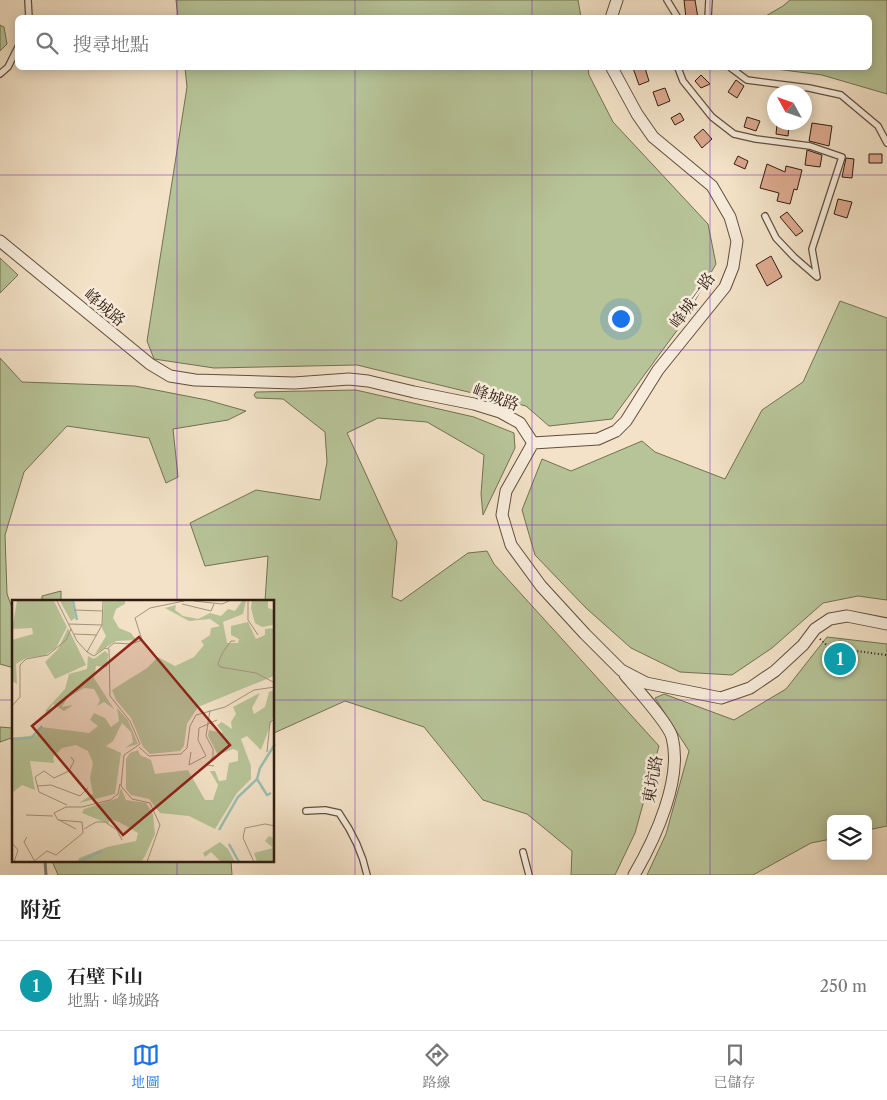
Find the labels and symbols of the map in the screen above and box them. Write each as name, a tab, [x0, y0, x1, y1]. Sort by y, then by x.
north arrow	[767, 85, 812, 130]
street label: 峰城一路	[665, 268, 719, 332]
street label: 峰城路	[80, 284, 130, 330]
your location	[608, 306, 634, 332]
street label: 峰城路	[470, 379, 522, 415]
inset map	[12, 600, 275, 862]
pin: 1	[824, 640, 856, 678]
street label: 東坑路	[638, 754, 666, 804]

